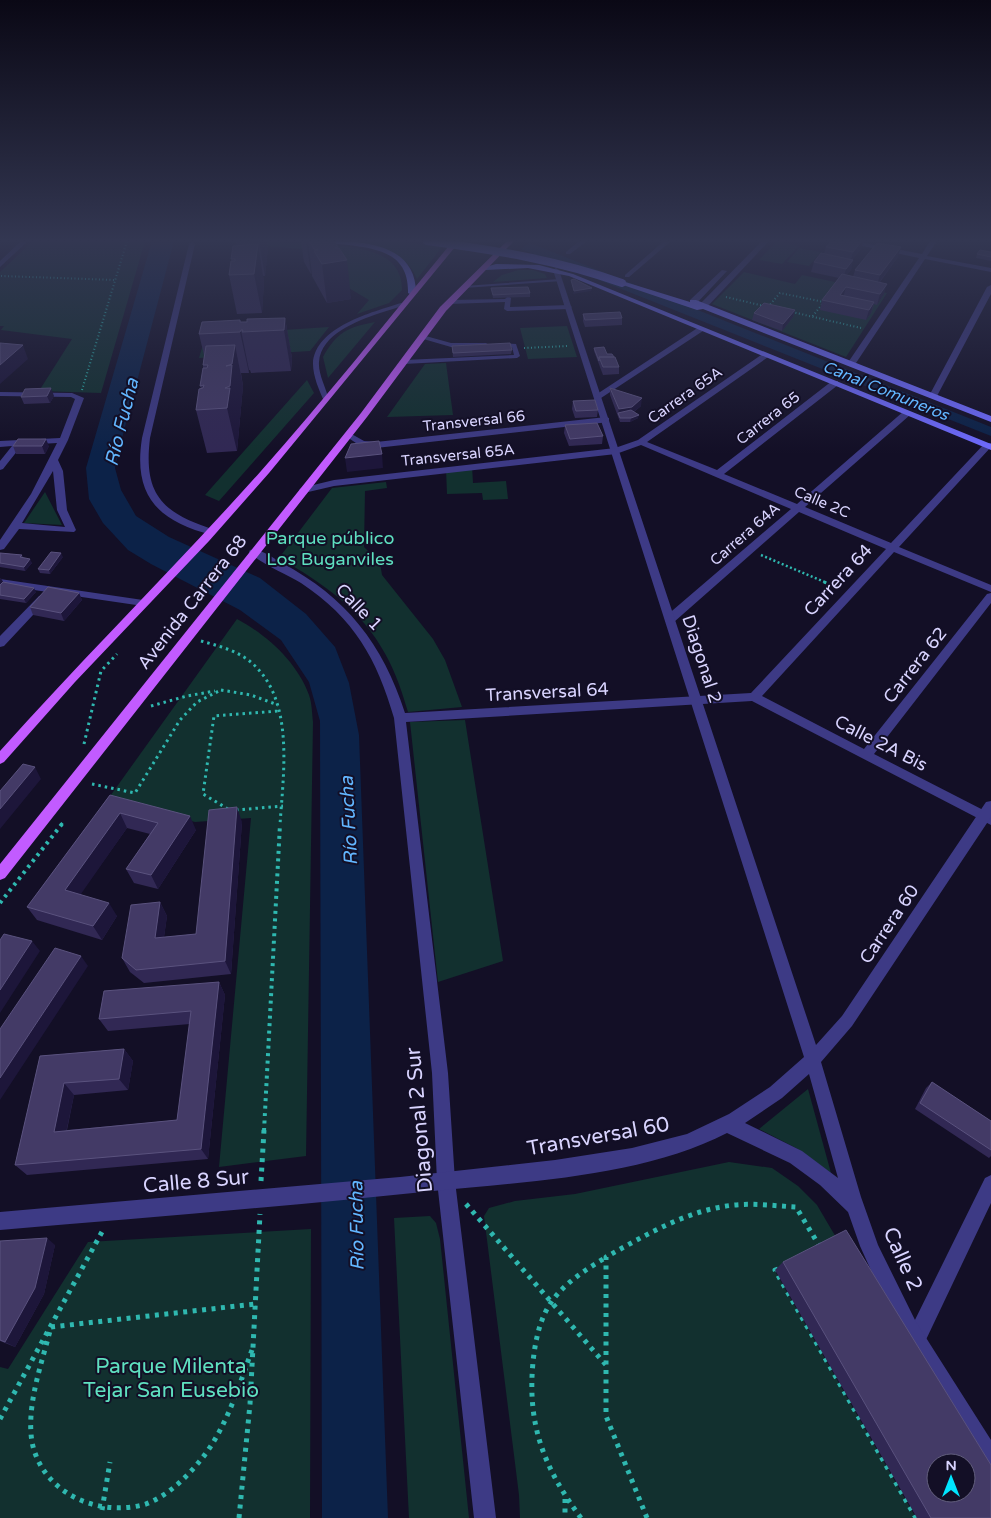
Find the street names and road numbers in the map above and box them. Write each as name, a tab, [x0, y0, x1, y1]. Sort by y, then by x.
street label: Carrera 65A	[644, 363, 726, 427]
street label: Carrera 65	[733, 388, 803, 448]
street label: Transversal 66	[422, 407, 526, 435]
street label: Transversal 65A	[400, 440, 516, 470]
street label: Calle 2C	[792, 482, 852, 522]
street label: Carrera 64A	[706, 499, 784, 569]
street label: Avenida Carrera 68	[133, 530, 251, 674]
street label: Carrera 64	[799, 539, 877, 621]
street label: Calle 1	[331, 579, 387, 635]
street label: Diagonal 2	[677, 612, 727, 706]
street label: Carrera 62	[878, 623, 952, 707]
street label: Transversal 64	[485, 678, 609, 706]
street label: Calle 2A Bis	[831, 710, 931, 776]
street label: Carrera 60	[855, 880, 923, 968]
street label: Diagonal 2 Sur	[401, 1046, 438, 1194]
street label: Transversal 60	[525, 1112, 671, 1161]
street label: Calle 8 Sur	[142, 1164, 250, 1199]
street label: Calle 2	[877, 1223, 928, 1295]

